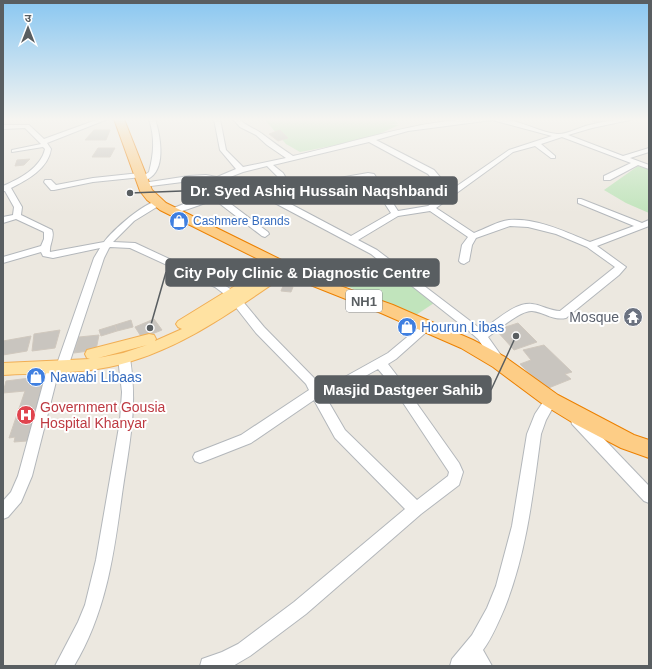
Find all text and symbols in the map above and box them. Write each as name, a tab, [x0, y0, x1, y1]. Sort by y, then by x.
north arrow	[8, 8, 48, 48]
text: उ	[25, 12, 32, 24]
callout: Dr. Syed Ashiq Hussain Naqshbandi	[182, 177, 457, 204]
text: Dr. Syed Ashiq Hussain Naqshbandi	[190, 182, 448, 199]
shop icon: Cashmere Brands	[168, 210, 190, 232]
place label: Cashmere Brands	[193, 214, 290, 228]
callout: City Poly Clinic & Diagnostic Centre	[166, 259, 439, 286]
text: City Poly Clinic & Diagnostic Centre	[174, 264, 430, 281]
road number: NH1	[346, 290, 382, 312]
temple icon: Mosque	[622, 306, 644, 328]
place label: Mosque	[569, 309, 619, 325]
shop icon: Hourun Libas	[396, 316, 418, 338]
place label: Hourun Libas	[421, 319, 504, 335]
shop icon: Nawabi Libaas	[25, 366, 47, 388]
place label: Nawabi Libaas	[50, 369, 142, 385]
callout: Masjid Dastgeer Sahib	[315, 376, 491, 403]
text: Masjid Dastgeer Sahib	[323, 381, 483, 398]
place label: Government Gousia Hospital Khanyar	[40, 399, 165, 431]
hospital icon: Government Gousia Hospital Khanyar	[15, 404, 37, 426]

